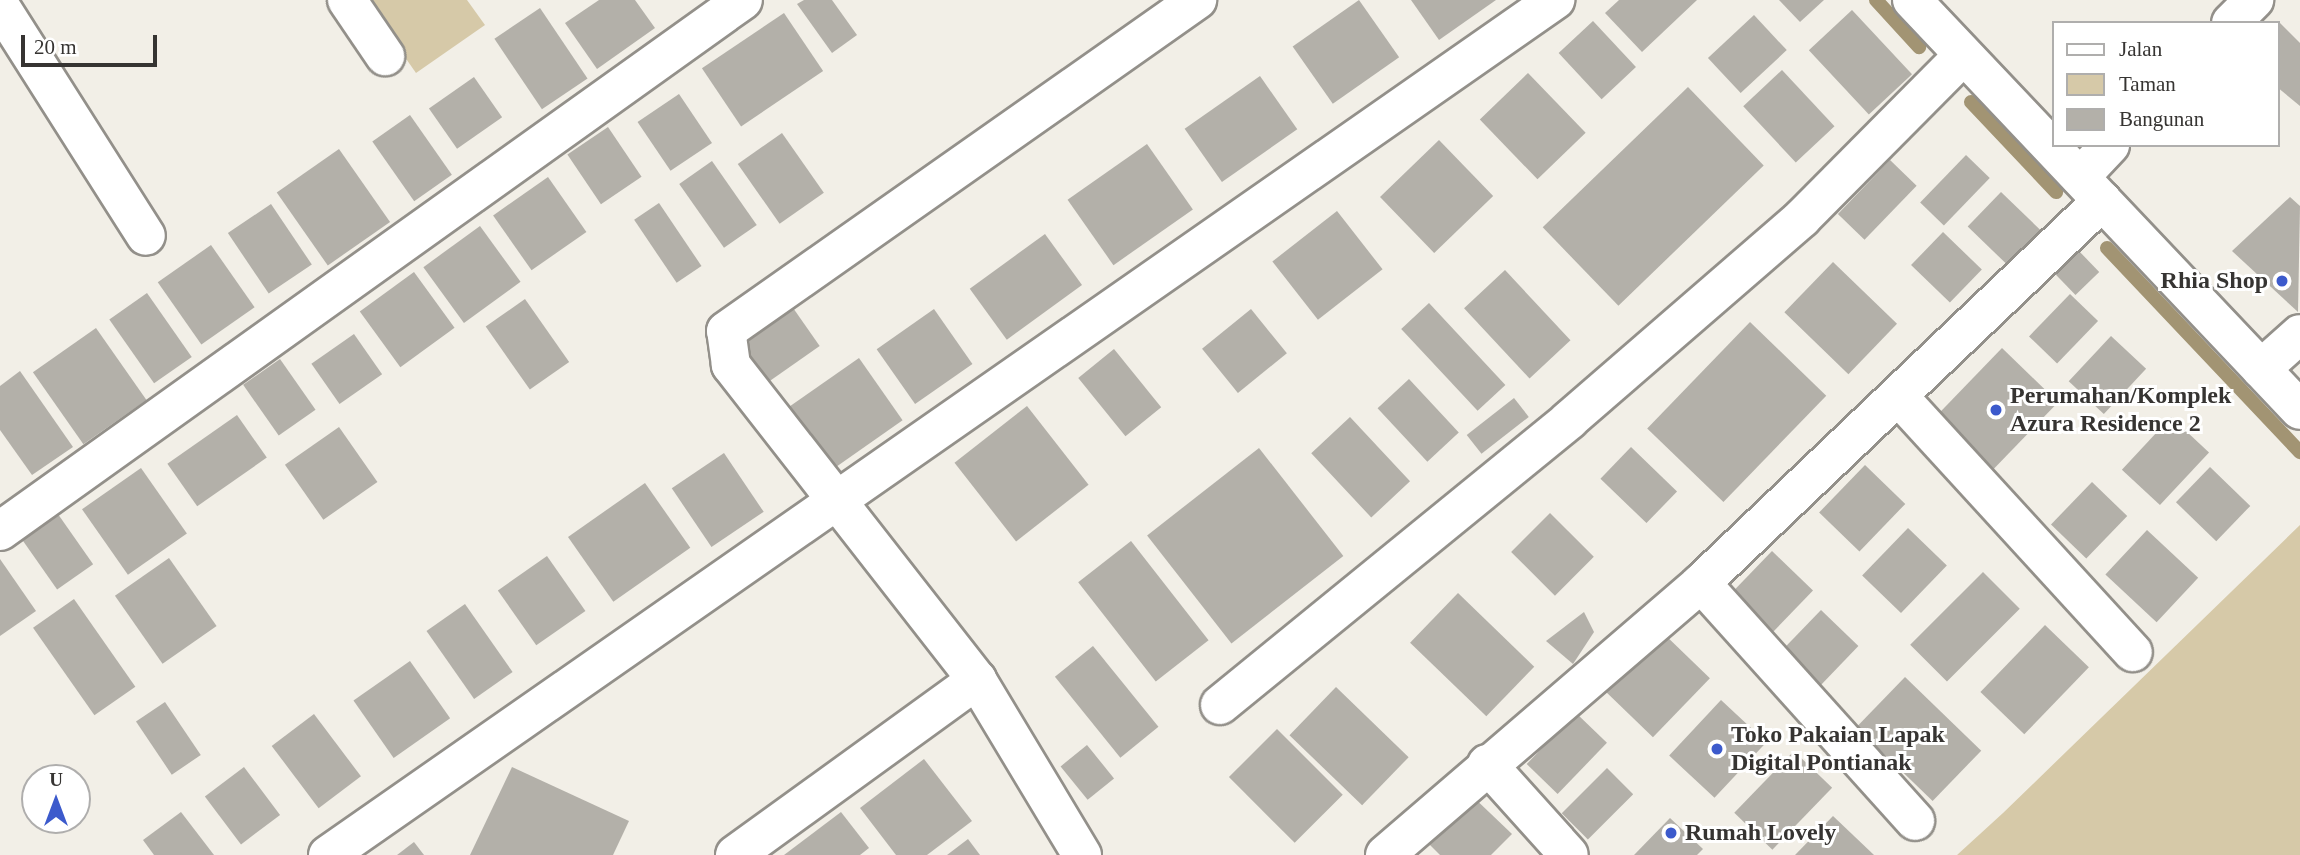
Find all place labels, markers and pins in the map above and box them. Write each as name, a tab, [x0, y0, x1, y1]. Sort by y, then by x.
place label: Rhia Shop	[2161, 267, 2268, 295]
marker: Rhia Shop	[2274, 273, 2290, 289]
place label: Perumahan/Komplek Azura Residence 2	[2010, 382, 2231, 438]
marker: Perumahan/Komplek Azura Residence 2	[1988, 402, 2004, 418]
place label: Toko Pakaian Lapak Digital Pontianak	[1731, 721, 1945, 777]
marker: Toko Pakaian Lapak Digital Pontianak	[1709, 741, 1725, 757]
place label: Rumah Lovely	[1685, 819, 1836, 847]
marker: Rumah Lovely	[1663, 825, 1679, 841]

